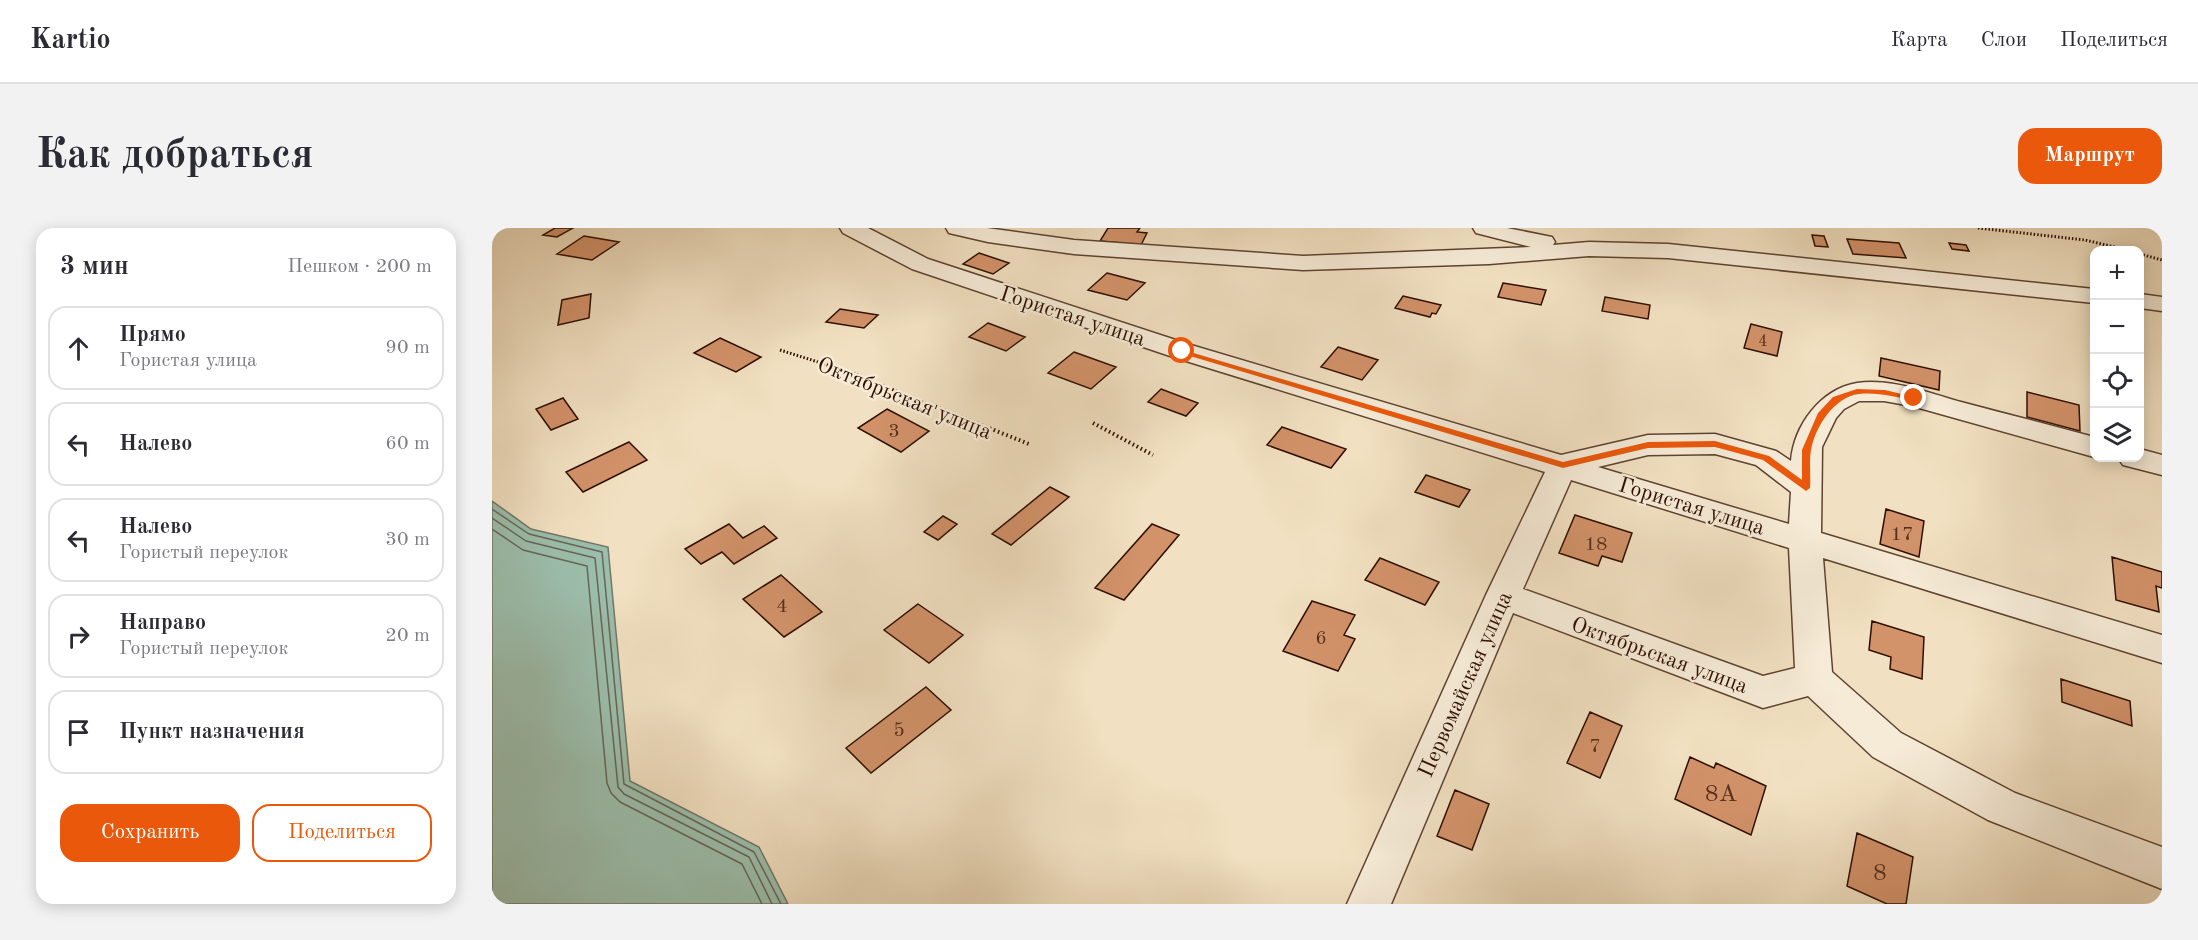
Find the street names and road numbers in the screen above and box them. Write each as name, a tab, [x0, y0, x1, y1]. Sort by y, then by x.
street label: Гористая улица	[997, 283, 1148, 351]
street label: Октябрьская улица	[814, 354, 995, 444]
street label: Гористая улица	[1616, 474, 1767, 540]
street label: Первомайская улица	[1415, 588, 1517, 781]
street label: Октябрьская улица	[1568, 614, 1751, 698]

